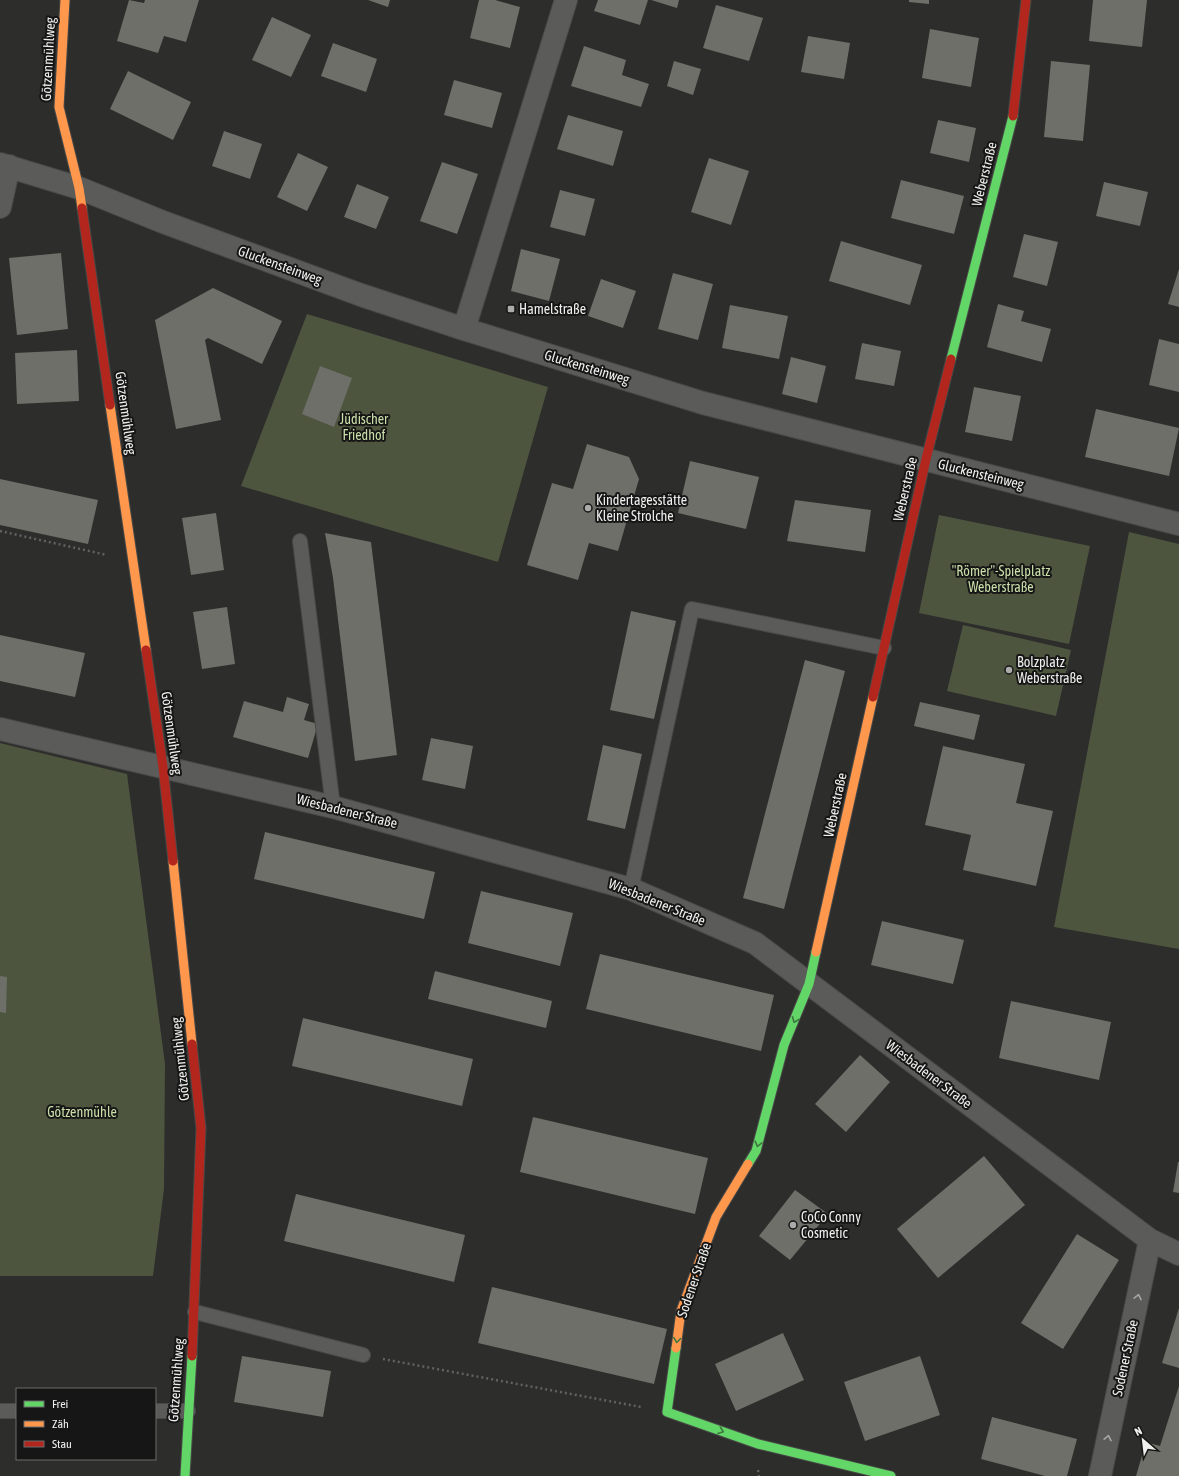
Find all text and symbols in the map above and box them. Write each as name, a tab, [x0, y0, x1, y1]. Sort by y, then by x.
street label: Götzenmühlweg	[38, 17, 58, 101]
street label: Weberstraße	[968, 140, 1000, 208]
street label: Gluckensteinweg	[236, 242, 324, 288]
place label: Hamelstraße	[519, 301, 586, 317]
marker: Hamelstraße	[506, 304, 516, 314]
street label: Gluckensteinweg	[543, 346, 631, 388]
street label: Götzenmühlweg	[112, 370, 140, 456]
park label: Jüdischer Friedhof	[340, 411, 389, 443]
street label: Weberstraße	[890, 455, 920, 523]
street label: Gluckensteinweg	[936, 456, 1026, 492]
place label: Kindertagesstätte Kleine Strolche	[596, 492, 687, 524]
marker: Kindertagesstätte Kleine Strolche	[583, 503, 593, 513]
park label: "Römer"-Spielplatz Weberstraße	[952, 563, 1050, 595]
place label: Bolzplatz Weberstraße	[1017, 654, 1082, 686]
marker: Bolzplatz Weberstraße	[1004, 665, 1014, 675]
street label: Götzenmühlweg	[158, 690, 186, 776]
street label: Weberstraße	[820, 771, 850, 839]
street label: Wiesbadener Straße	[295, 791, 399, 831]
street label: Wiesbadener Straße	[606, 875, 708, 929]
street label: Götzenmühlweg	[168, 1016, 192, 1102]
one-way arrow	[791, 1016, 799, 1023]
street label: Wiesbadener Straße	[883, 1037, 975, 1111]
park label: Götzenmühle	[47, 1104, 117, 1120]
one-way arrow	[754, 1140, 763, 1147]
place label: CoCo Conny Cosmetic	[801, 1209, 861, 1241]
marker: CoCo Conny Cosmetic	[788, 1220, 798, 1230]
street label: Sodener Straße	[674, 1241, 714, 1319]
one-way arrow	[1134, 1294, 1142, 1300]
street label: Sodener Straße	[1109, 1318, 1141, 1398]
one-way arrow	[673, 1337, 682, 1343]
street label: Götzenmühlweg	[165, 1338, 187, 1422]
legend	[16, 1388, 156, 1460]
text: Frei	[52, 1397, 68, 1411]
text: Zäh	[52, 1417, 69, 1431]
north arrow	[1123, 1420, 1163, 1460]
text: N	[1133, 1424, 1144, 1438]
one-way arrow	[718, 1426, 725, 1435]
one-way arrow	[1104, 1435, 1112, 1441]
text: Stau	[52, 1437, 72, 1451]

